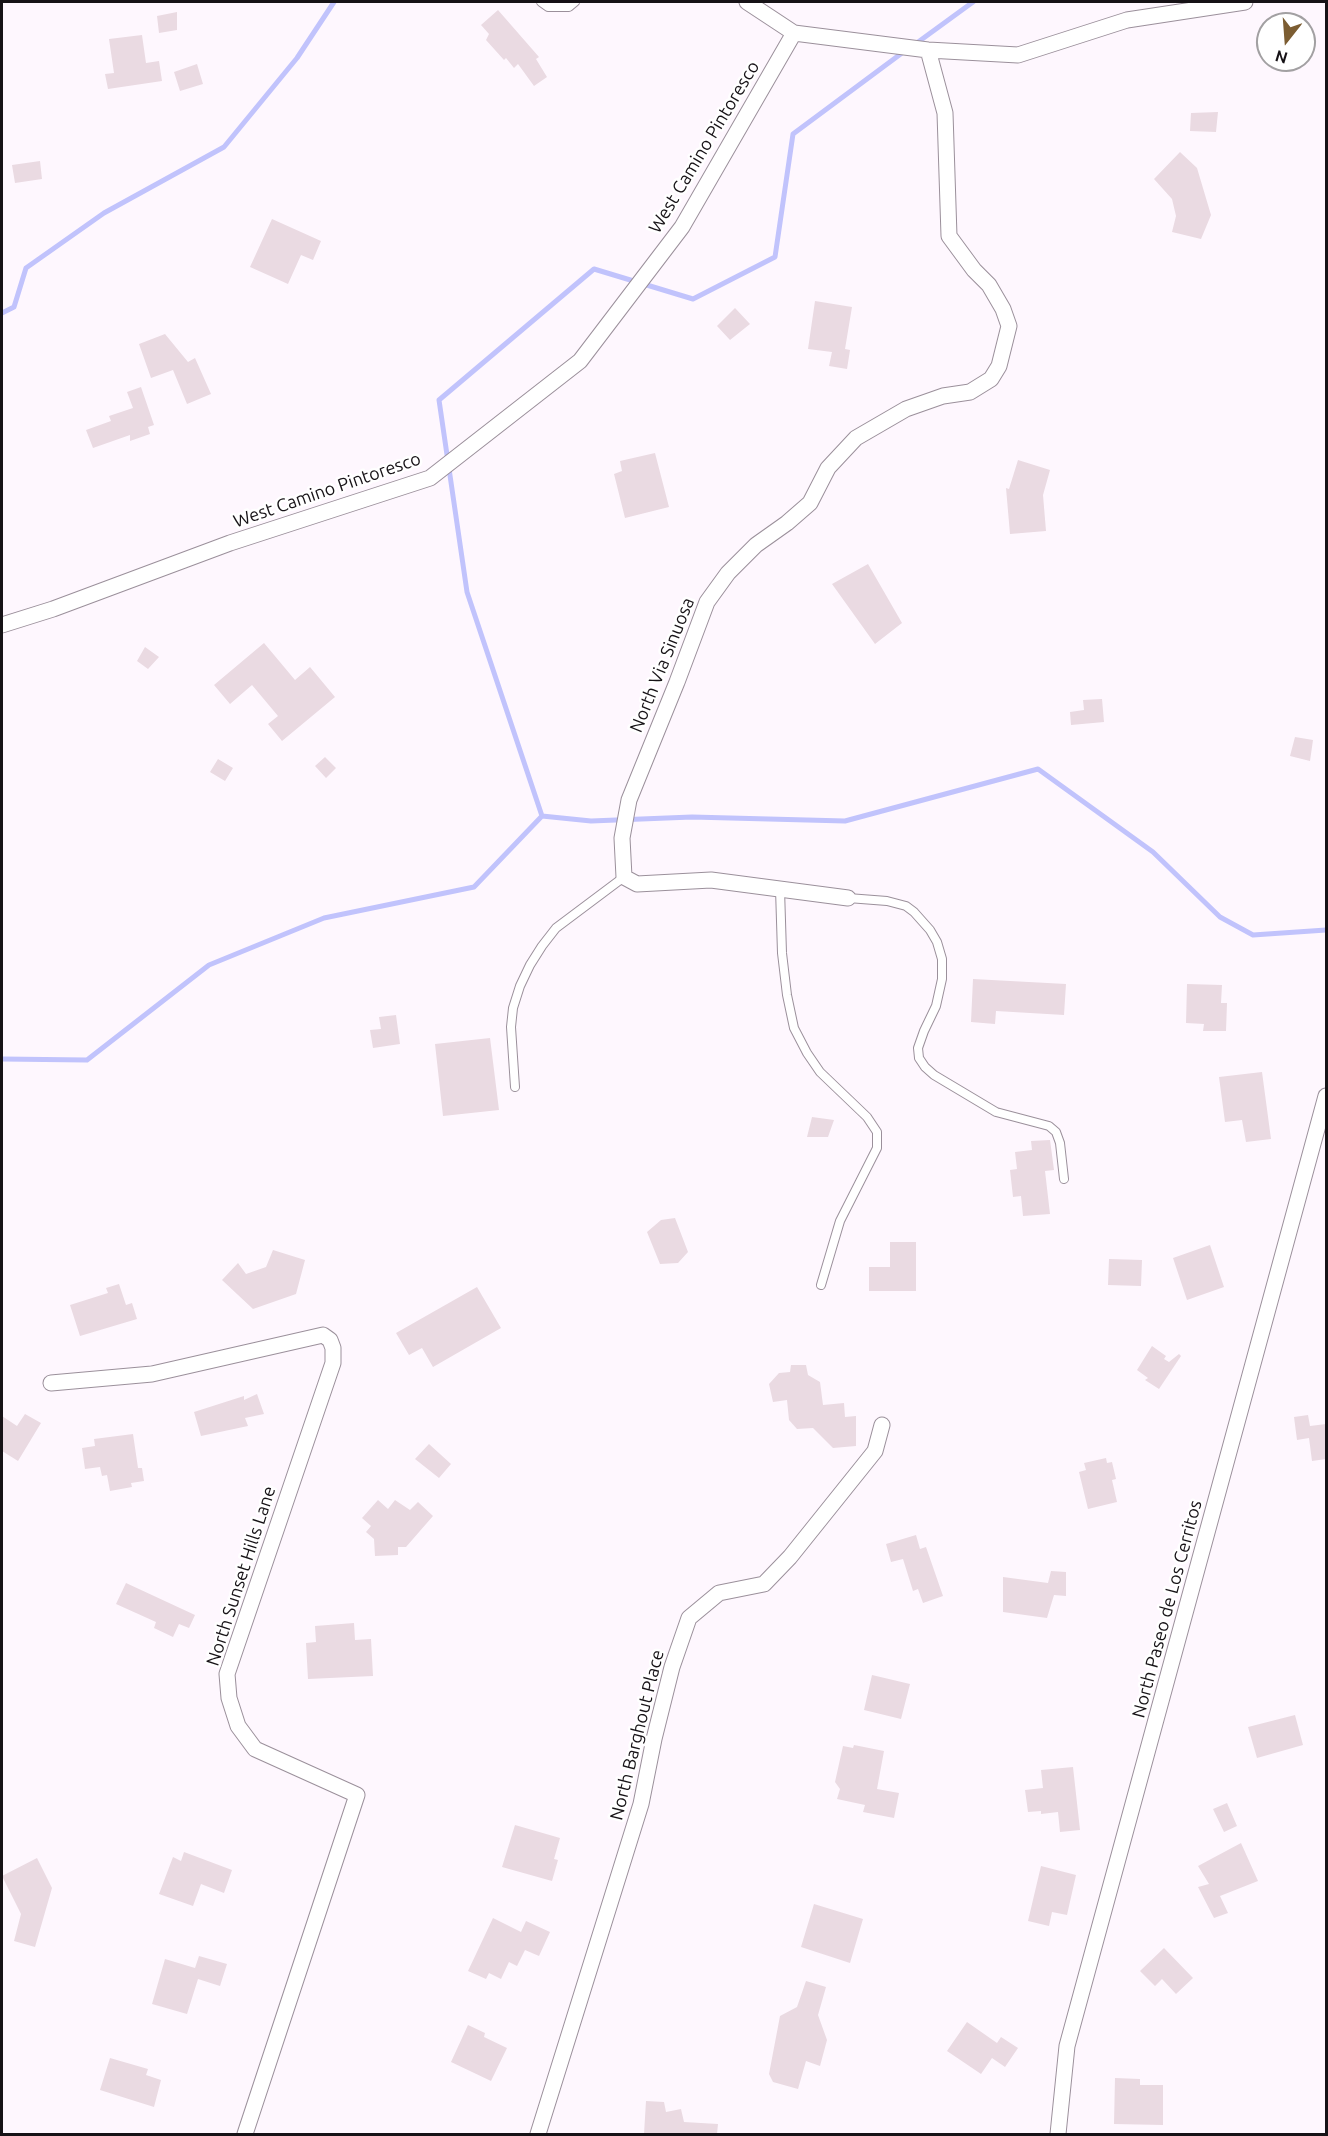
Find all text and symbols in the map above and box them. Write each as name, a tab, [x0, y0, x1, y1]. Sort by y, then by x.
north arrow	[1256, 12, 1316, 72]
text: N	[1273, 47, 1290, 68]
street label: West Camino Pintoresco	[644, 57, 764, 237]
street label: West Camino Pintoresco	[230, 448, 424, 532]
street label: North Via Sinuosa	[625, 594, 699, 736]
street label: North Sunset Hills Lane	[202, 1483, 280, 1669]
street label: North Paseo de Los Cerritos	[1128, 1498, 1206, 1720]
street label: North Barghout Place	[605, 1648, 669, 1822]

